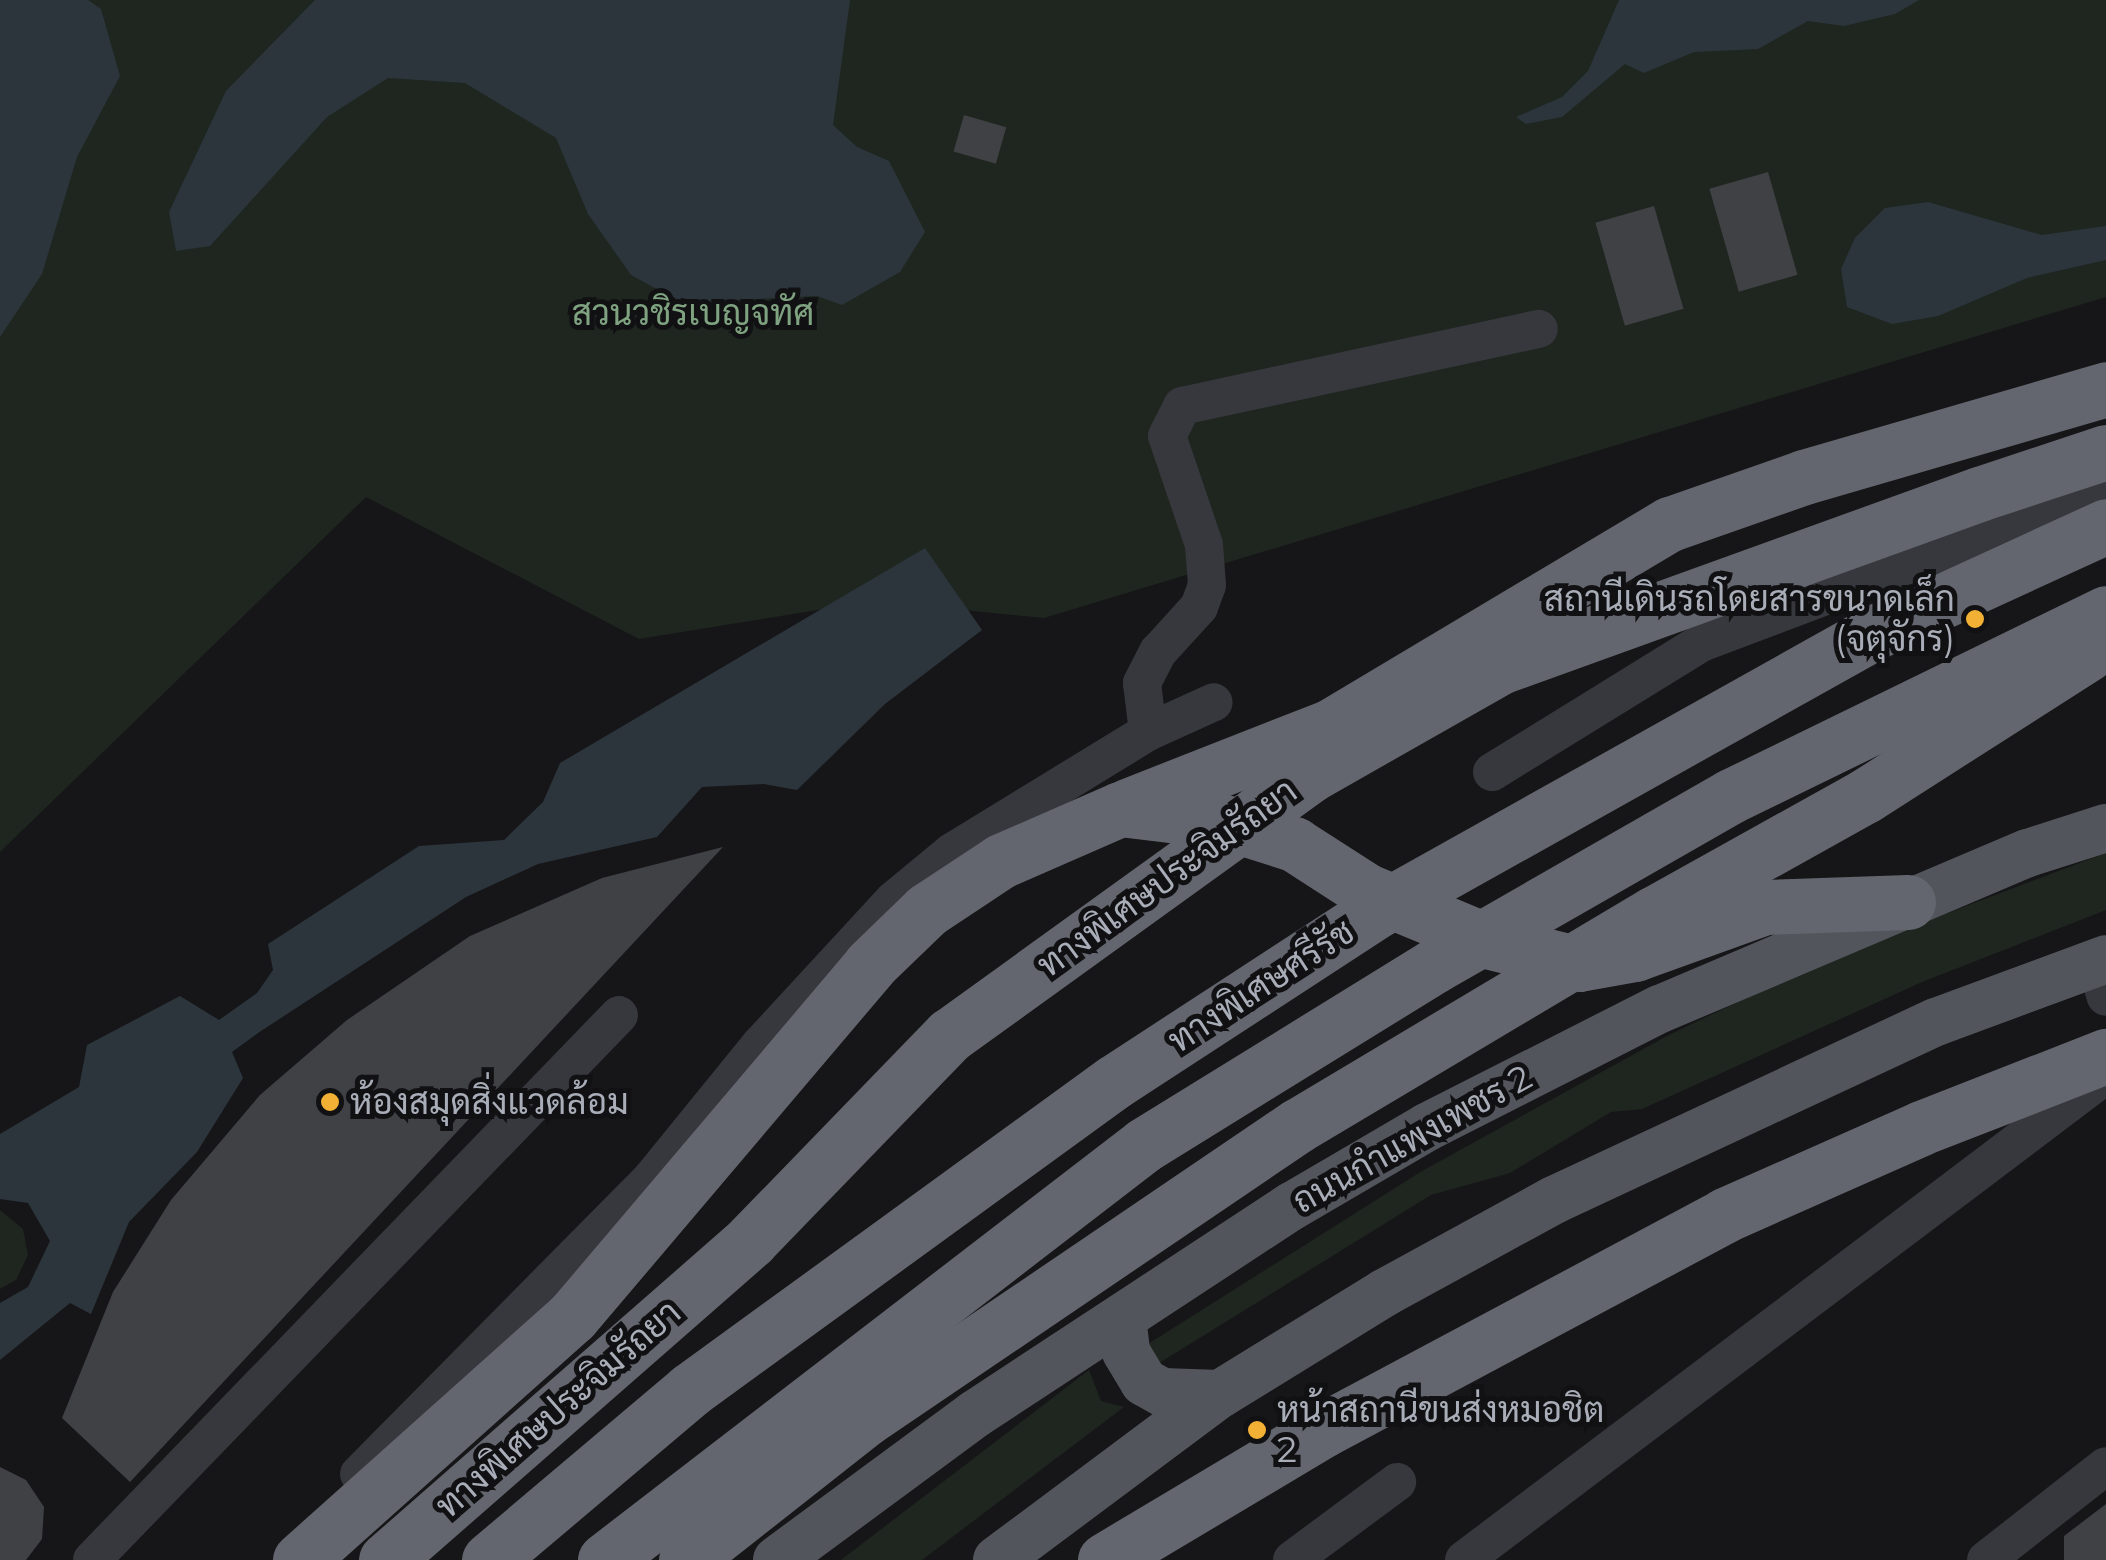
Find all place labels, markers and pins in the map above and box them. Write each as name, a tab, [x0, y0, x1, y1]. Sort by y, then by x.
place label: สถานีเดินรถโดยสารขนาดเล็ก (จตุจักร)	[1544, 578, 1955, 660]
marker: สถานีเดินรถโดยสารขนาดเล็ก (จตุจักร)	[1964, 608, 1986, 630]
place label: ห้องสมุดสิ่งแวดล้อม	[350, 1081, 629, 1123]
marker: ห้องสมุดสิ่งแวดล้อม	[319, 1091, 341, 1113]
place label: หน้าสถานีขนส่งหมอชิต 2	[1277, 1389, 1604, 1471]
marker: หน้าสถานีขนส่งหมอชิต 2	[1246, 1419, 1268, 1441]

